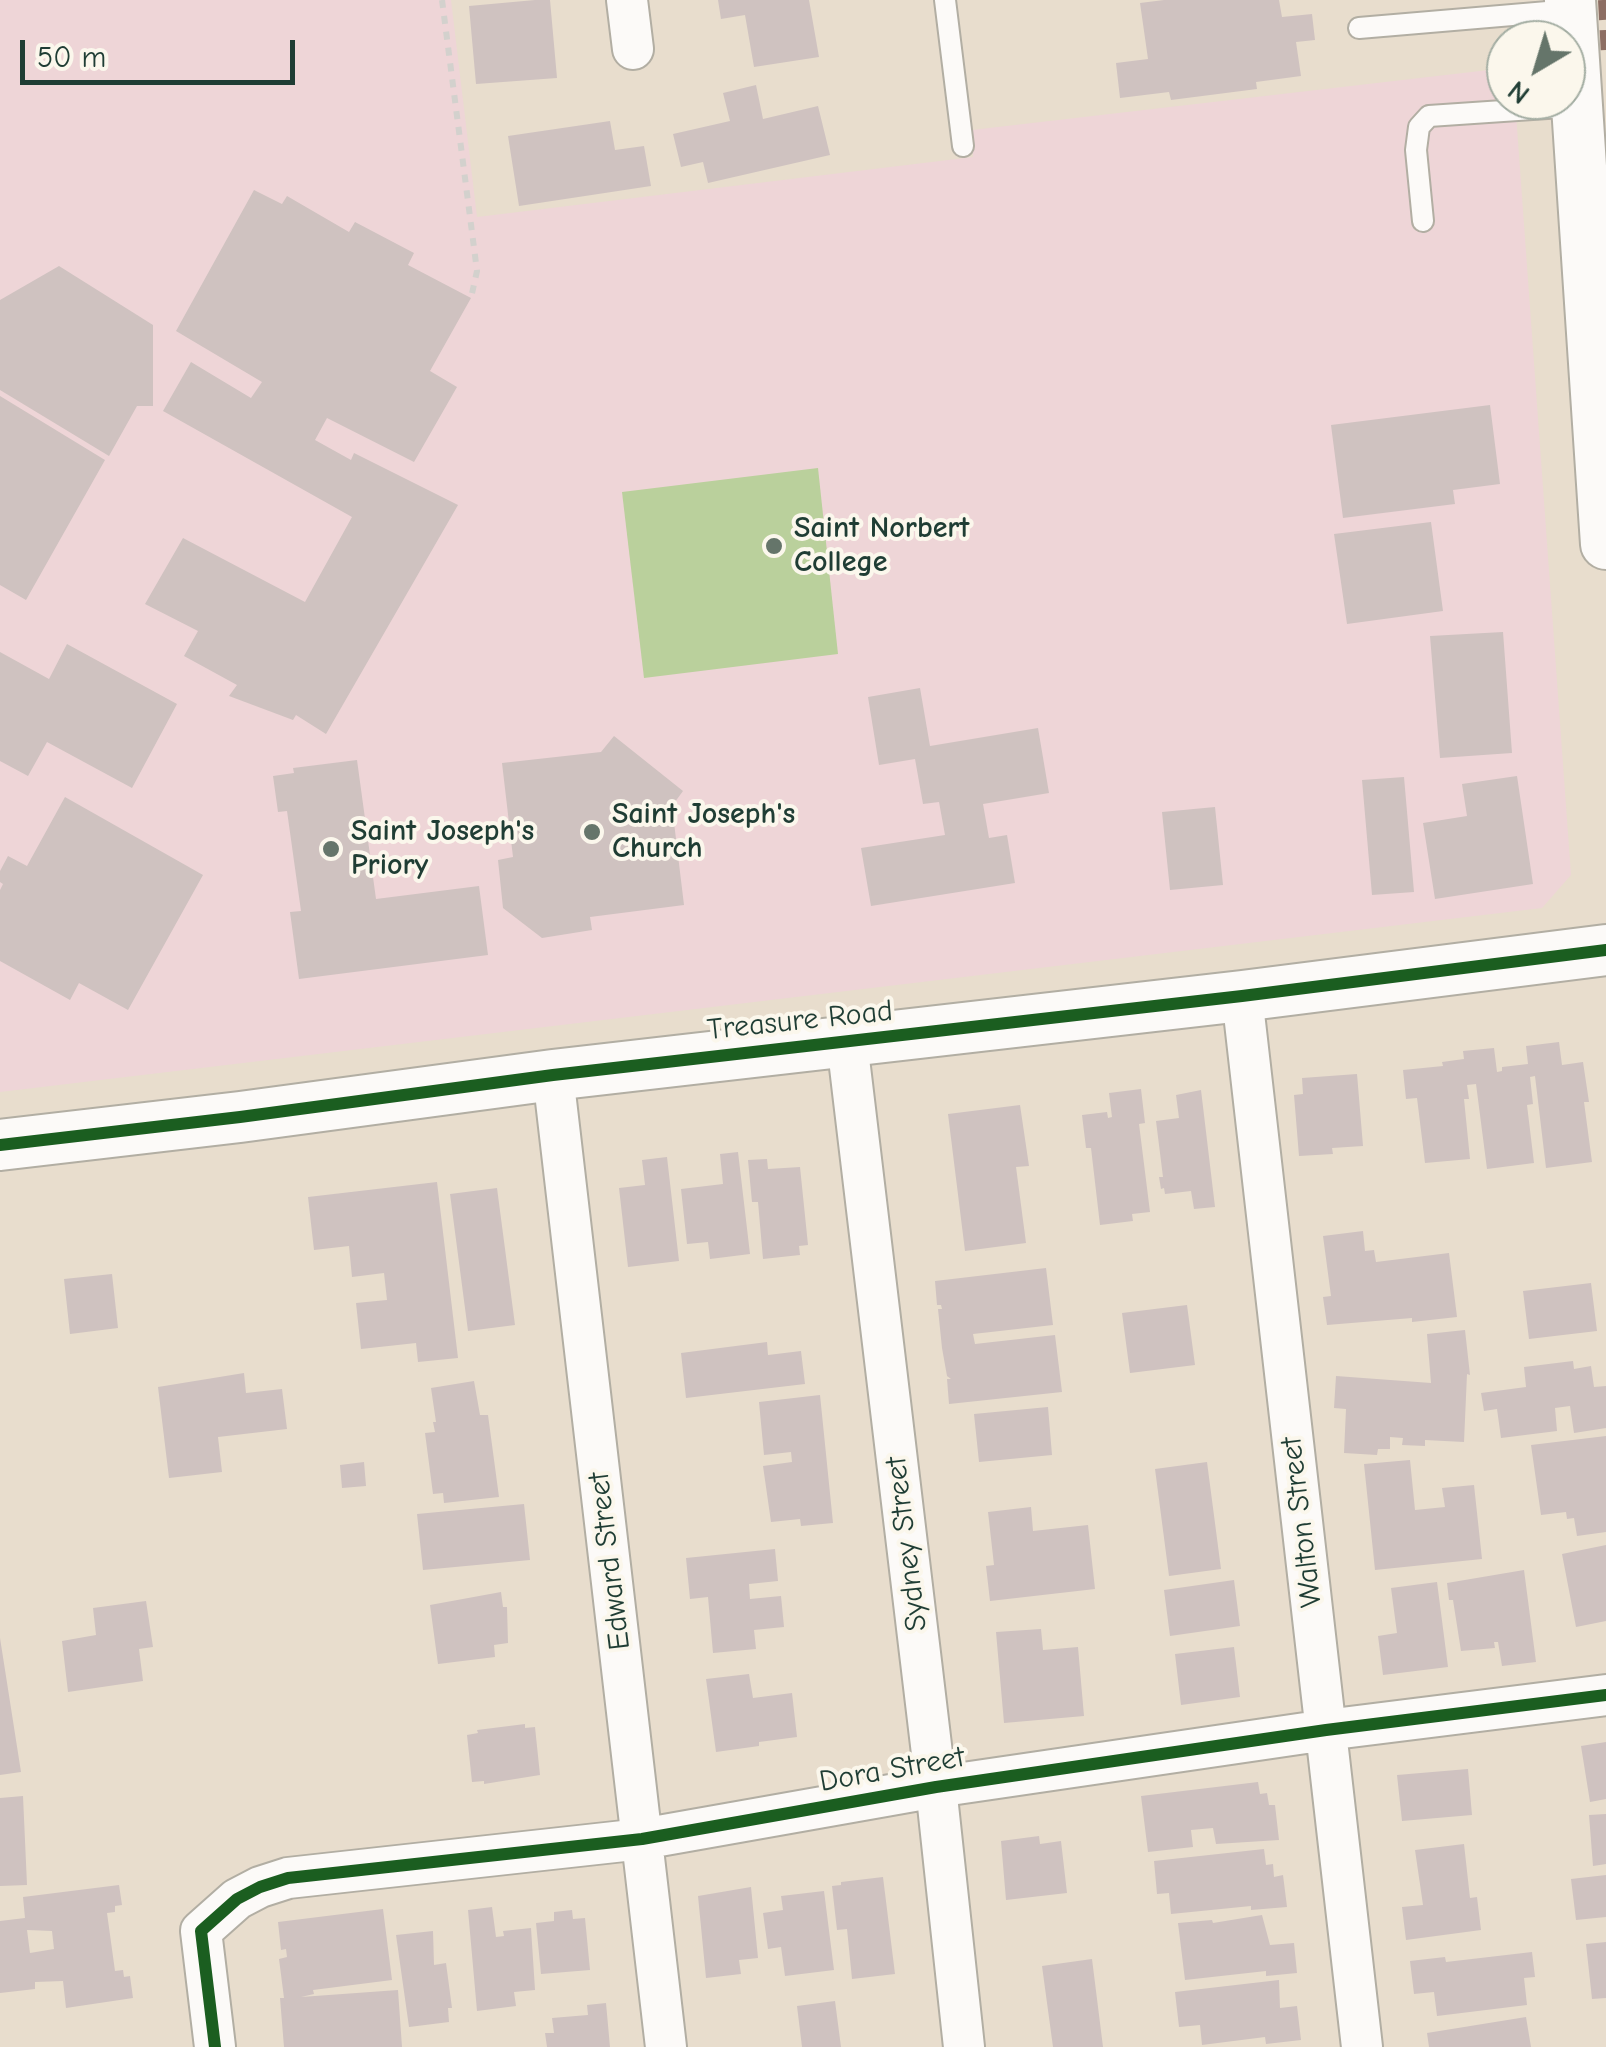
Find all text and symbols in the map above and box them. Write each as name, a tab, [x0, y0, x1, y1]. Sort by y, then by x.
scale bar	[25, 20, 300, 82]
north arrow	[1486, 20, 1586, 120]
text: 50 m	[37, 40, 106, 75]
text: N	[1502, 74, 1536, 110]
place label: Saint Norbert College	[794, 511, 969, 582]
marker: Saint Norbert College	[763, 535, 785, 557]
place label: Saint Joseph's Church	[612, 797, 795, 868]
place label: Saint Joseph's Priory	[351, 814, 534, 884]
marker: Saint Joseph's Church	[581, 821, 603, 843]
marker: Saint Joseph's Priory	[320, 838, 342, 860]
street label: Treasure Road	[705, 993, 895, 1049]
street label: Walton Street	[1274, 1435, 1330, 1609]
street label: Sydney Street	[878, 1455, 936, 1633]
street label: Edward Street	[581, 1470, 639, 1652]
street label: Dora Street	[817, 1740, 967, 1800]

